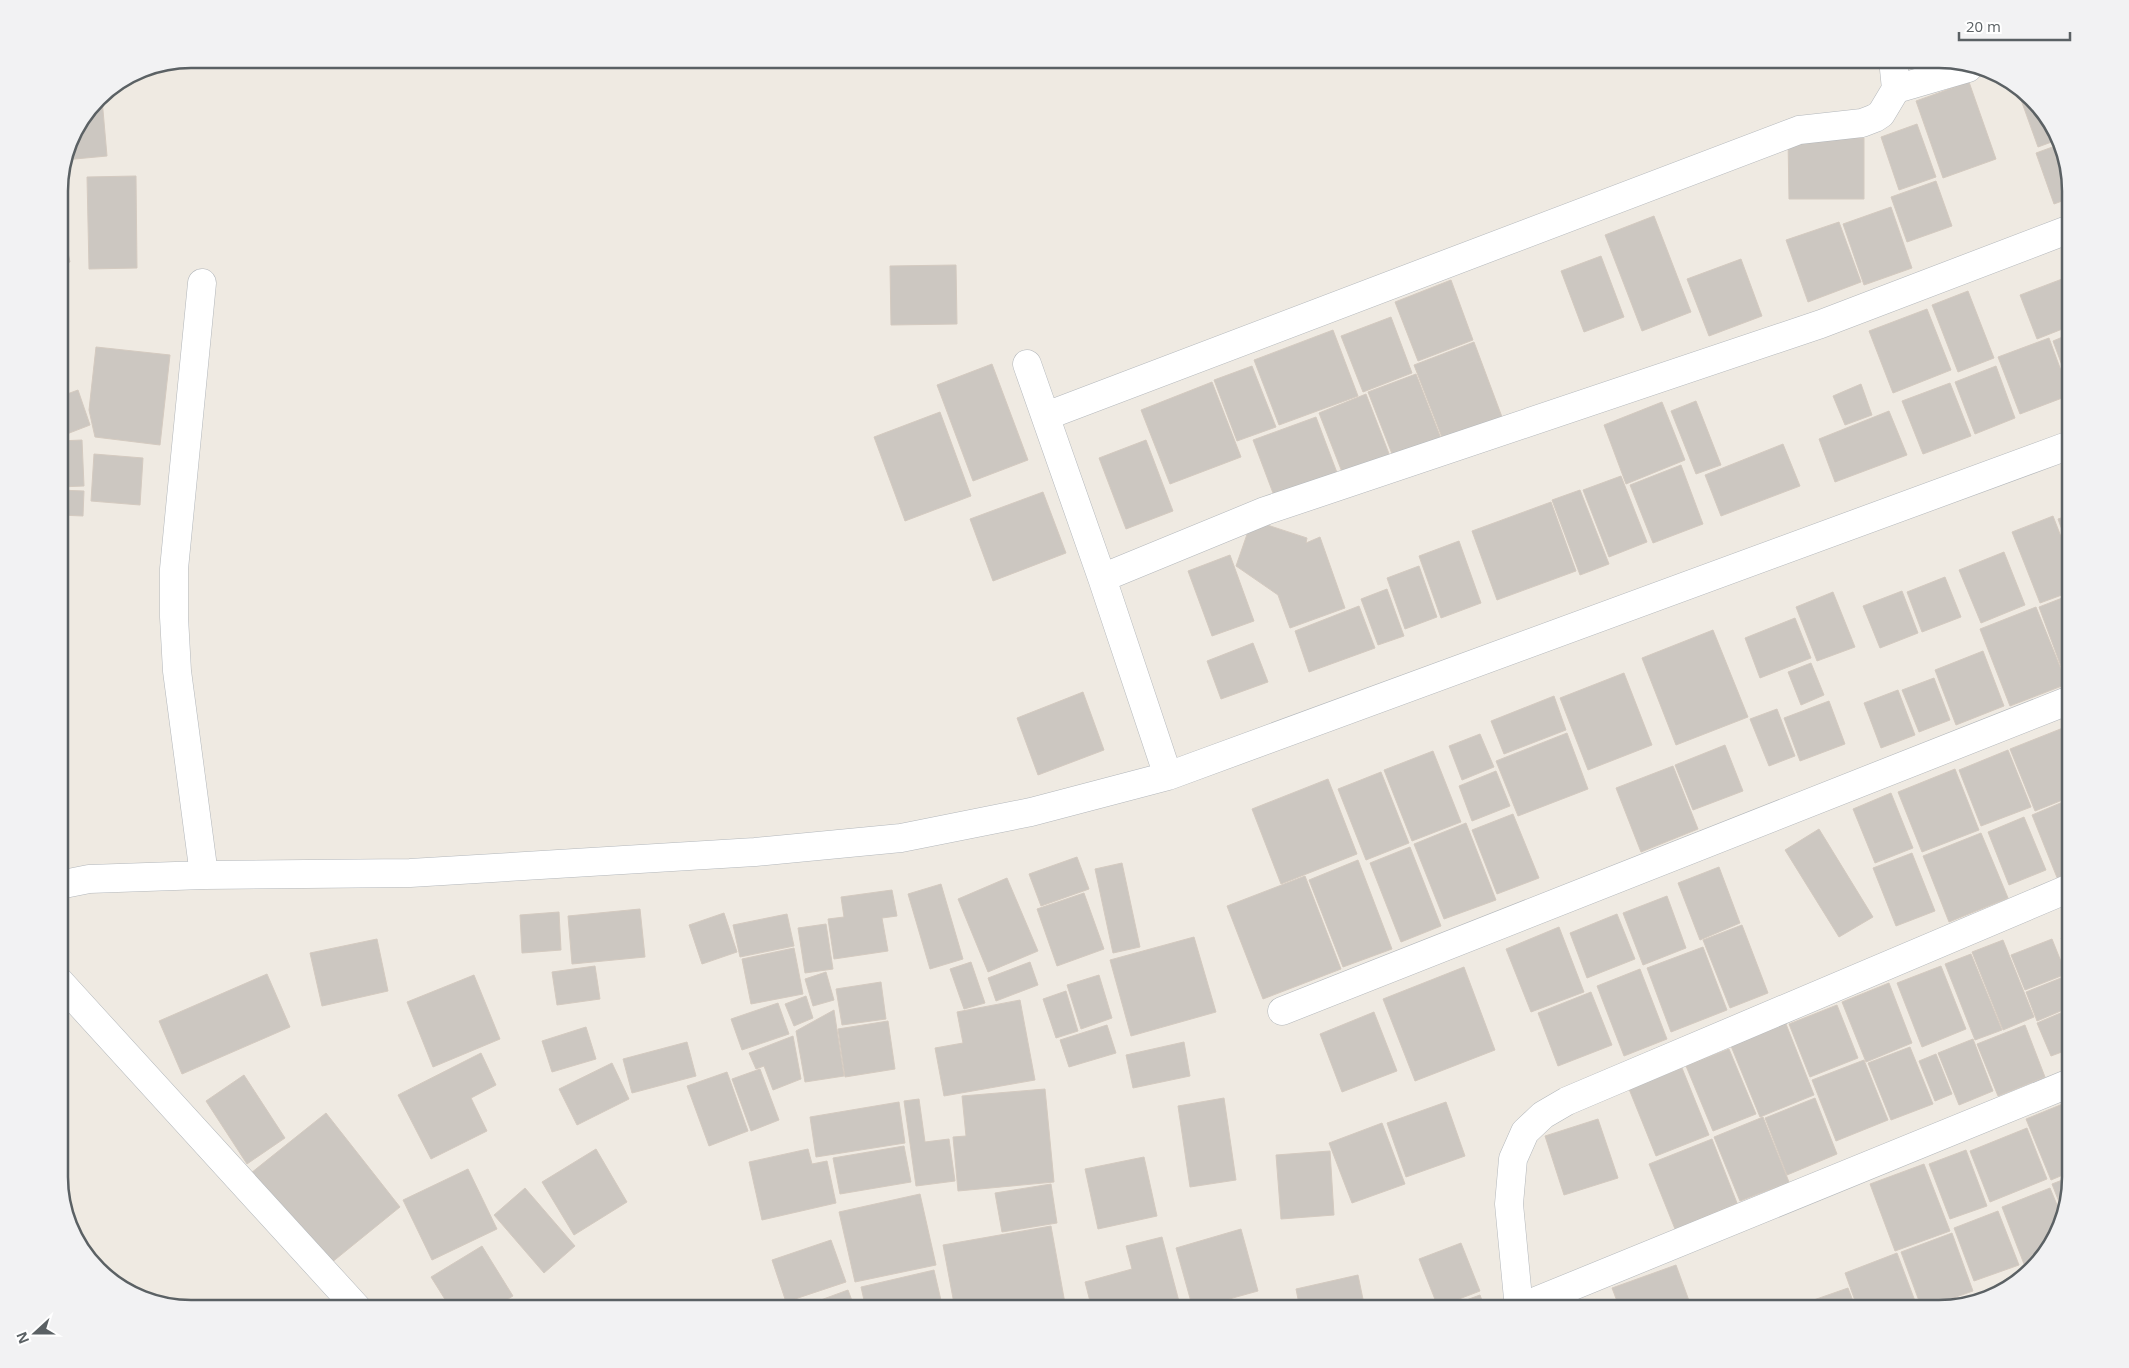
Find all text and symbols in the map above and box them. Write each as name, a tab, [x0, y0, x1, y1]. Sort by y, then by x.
scale bar	[1959, 10, 2070, 42]
text: 20 m	[1966, 16, 2001, 36]
north arrow	[10, 1308, 60, 1358]
text: N	[11, 1329, 33, 1347]

